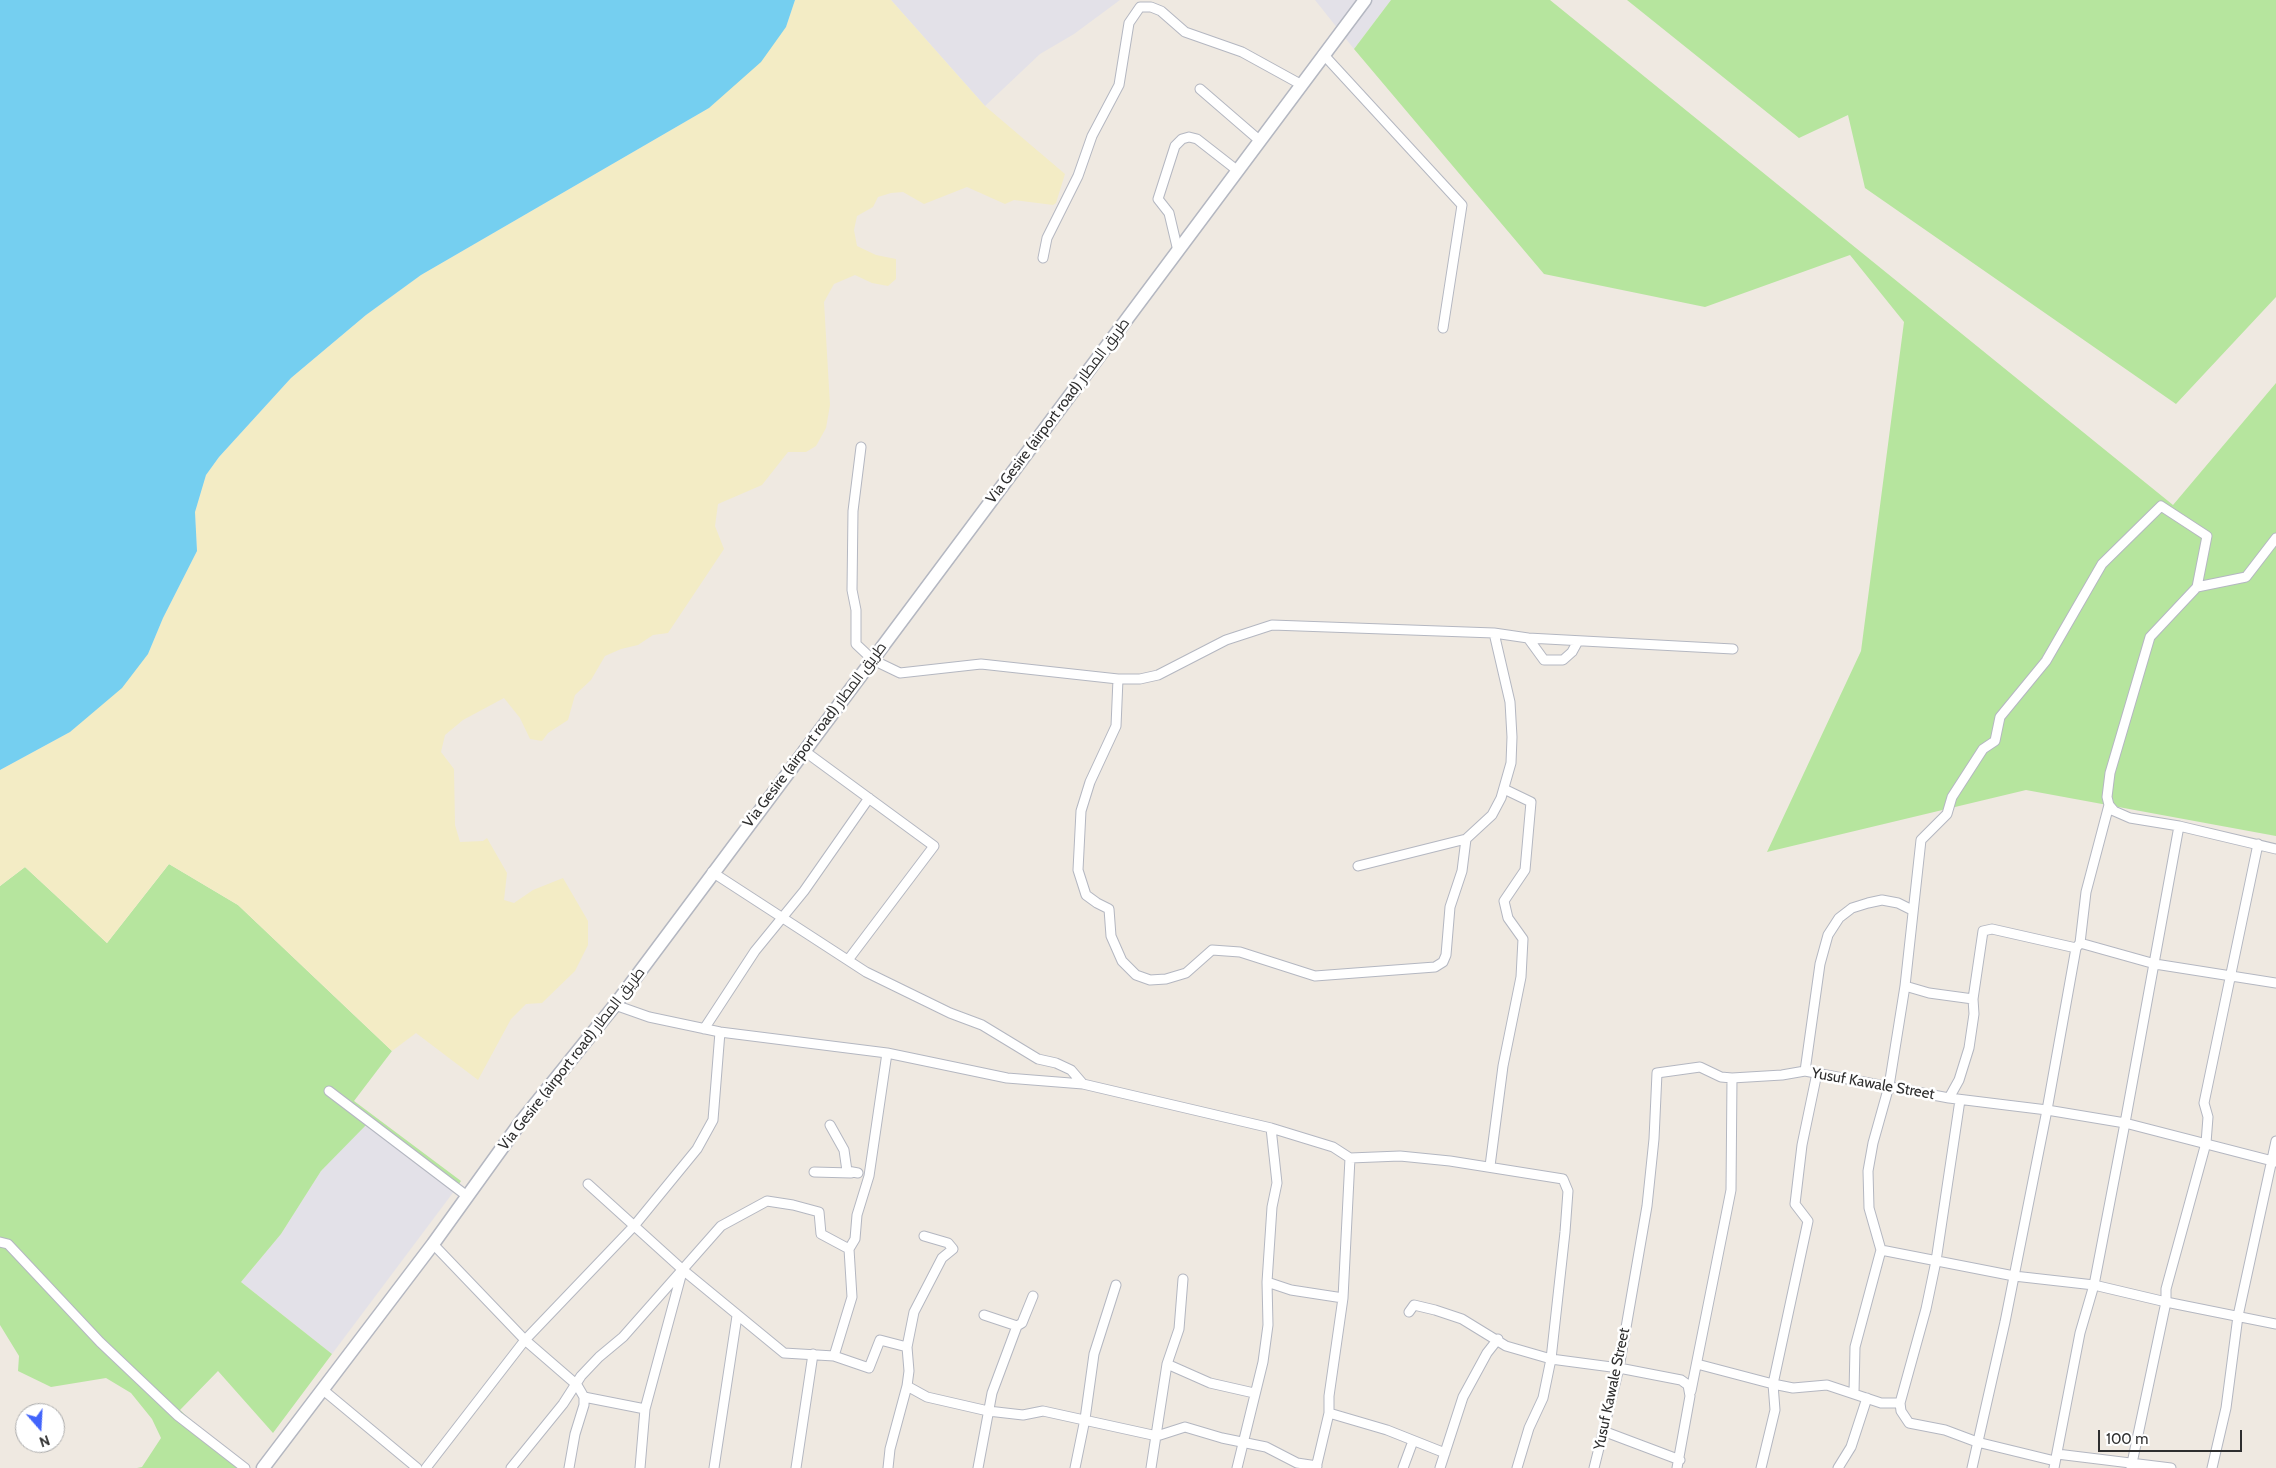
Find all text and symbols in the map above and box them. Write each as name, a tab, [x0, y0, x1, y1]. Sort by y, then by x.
street label: Via Gesire (airport road) طريق المطار	[982, 315, 1134, 507]
street label: Via Gesire (airport road) طريق المطار	[739, 639, 891, 831]
street label: Via Gesire (airport road) طريق المطار	[495, 964, 649, 1154]
street label: Yusuf Kawale Street	[1810, 1064, 1936, 1104]
street label: Yusuf Kawale Street	[1590, 1326, 1634, 1452]
north arrow	[15, 1403, 65, 1453]
scale bar	[2101, 1420, 2245, 1452]
text: 100 m	[2106, 1430, 2148, 1448]
text: N	[37, 1431, 52, 1451]

